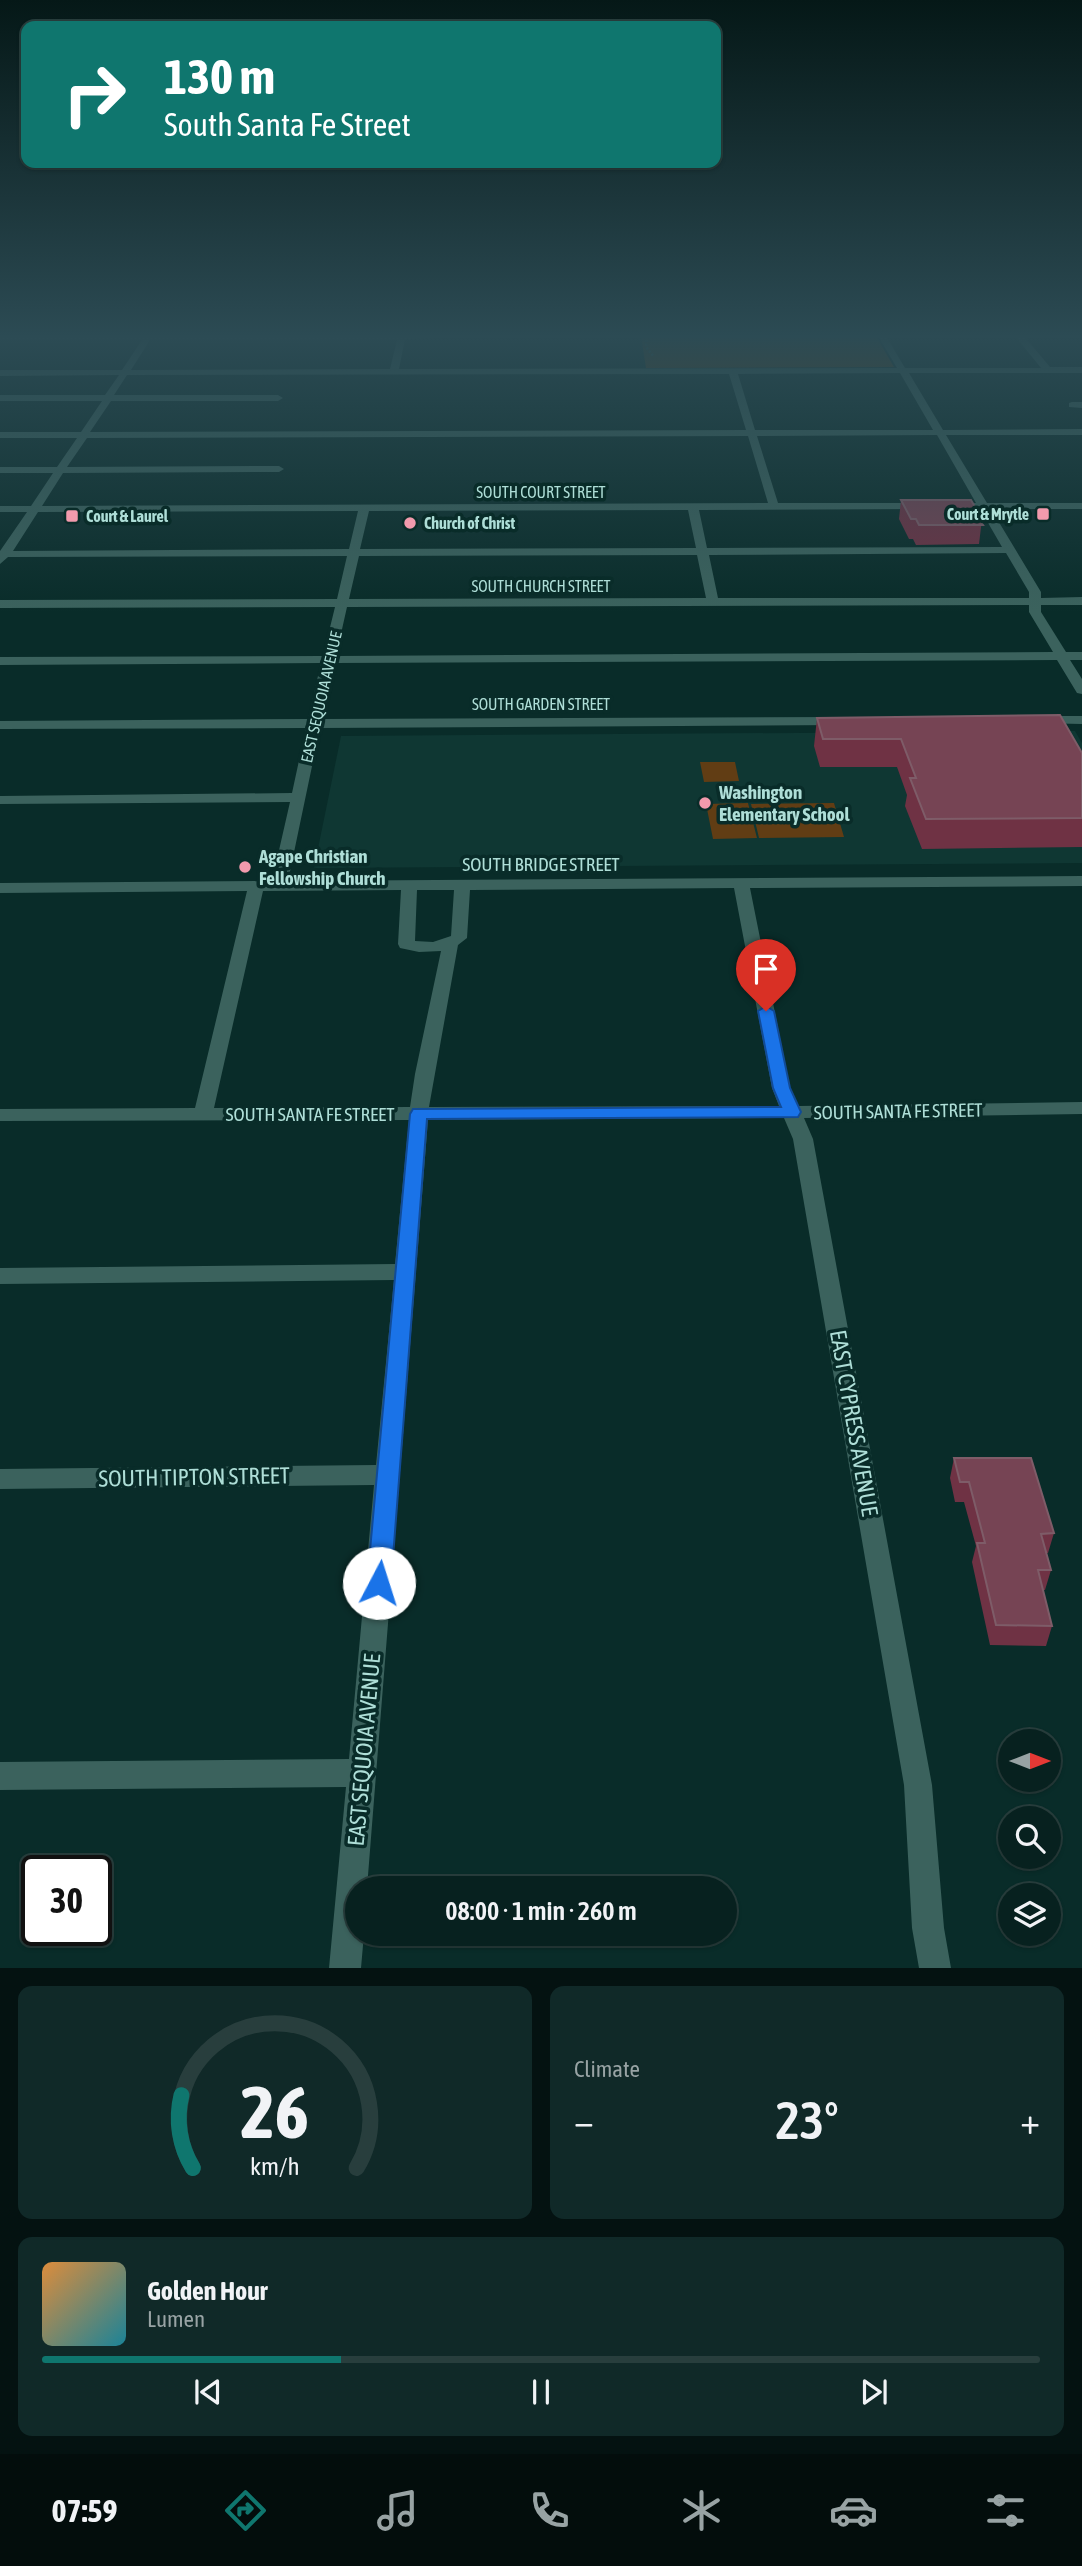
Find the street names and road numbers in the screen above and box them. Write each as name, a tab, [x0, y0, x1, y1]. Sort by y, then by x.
street label: SOUTH COURT STREET	[476, 483, 606, 501]
street label: SOUTH CHURCH STREET	[472, 577, 610, 595]
street label: EAST SEQUOIA AVENUE	[297, 629, 345, 764]
street label: SOUTH GARDEN STREET	[472, 695, 610, 713]
street label: SOUTH BRIDGE STREET	[462, 853, 620, 875]
street label: SOUTH SANTA FE STREET	[813, 1099, 983, 1123]
street label: SOUTH SANTA FE STREET	[226, 1103, 395, 1125]
street label: EAST CYPRESS AVENUE	[825, 1328, 883, 1518]
street label: SOUTH TIPTON STREET	[98, 1462, 290, 1492]
street label: EAST SEQUOIA AVENUE	[343, 1653, 385, 1847]

